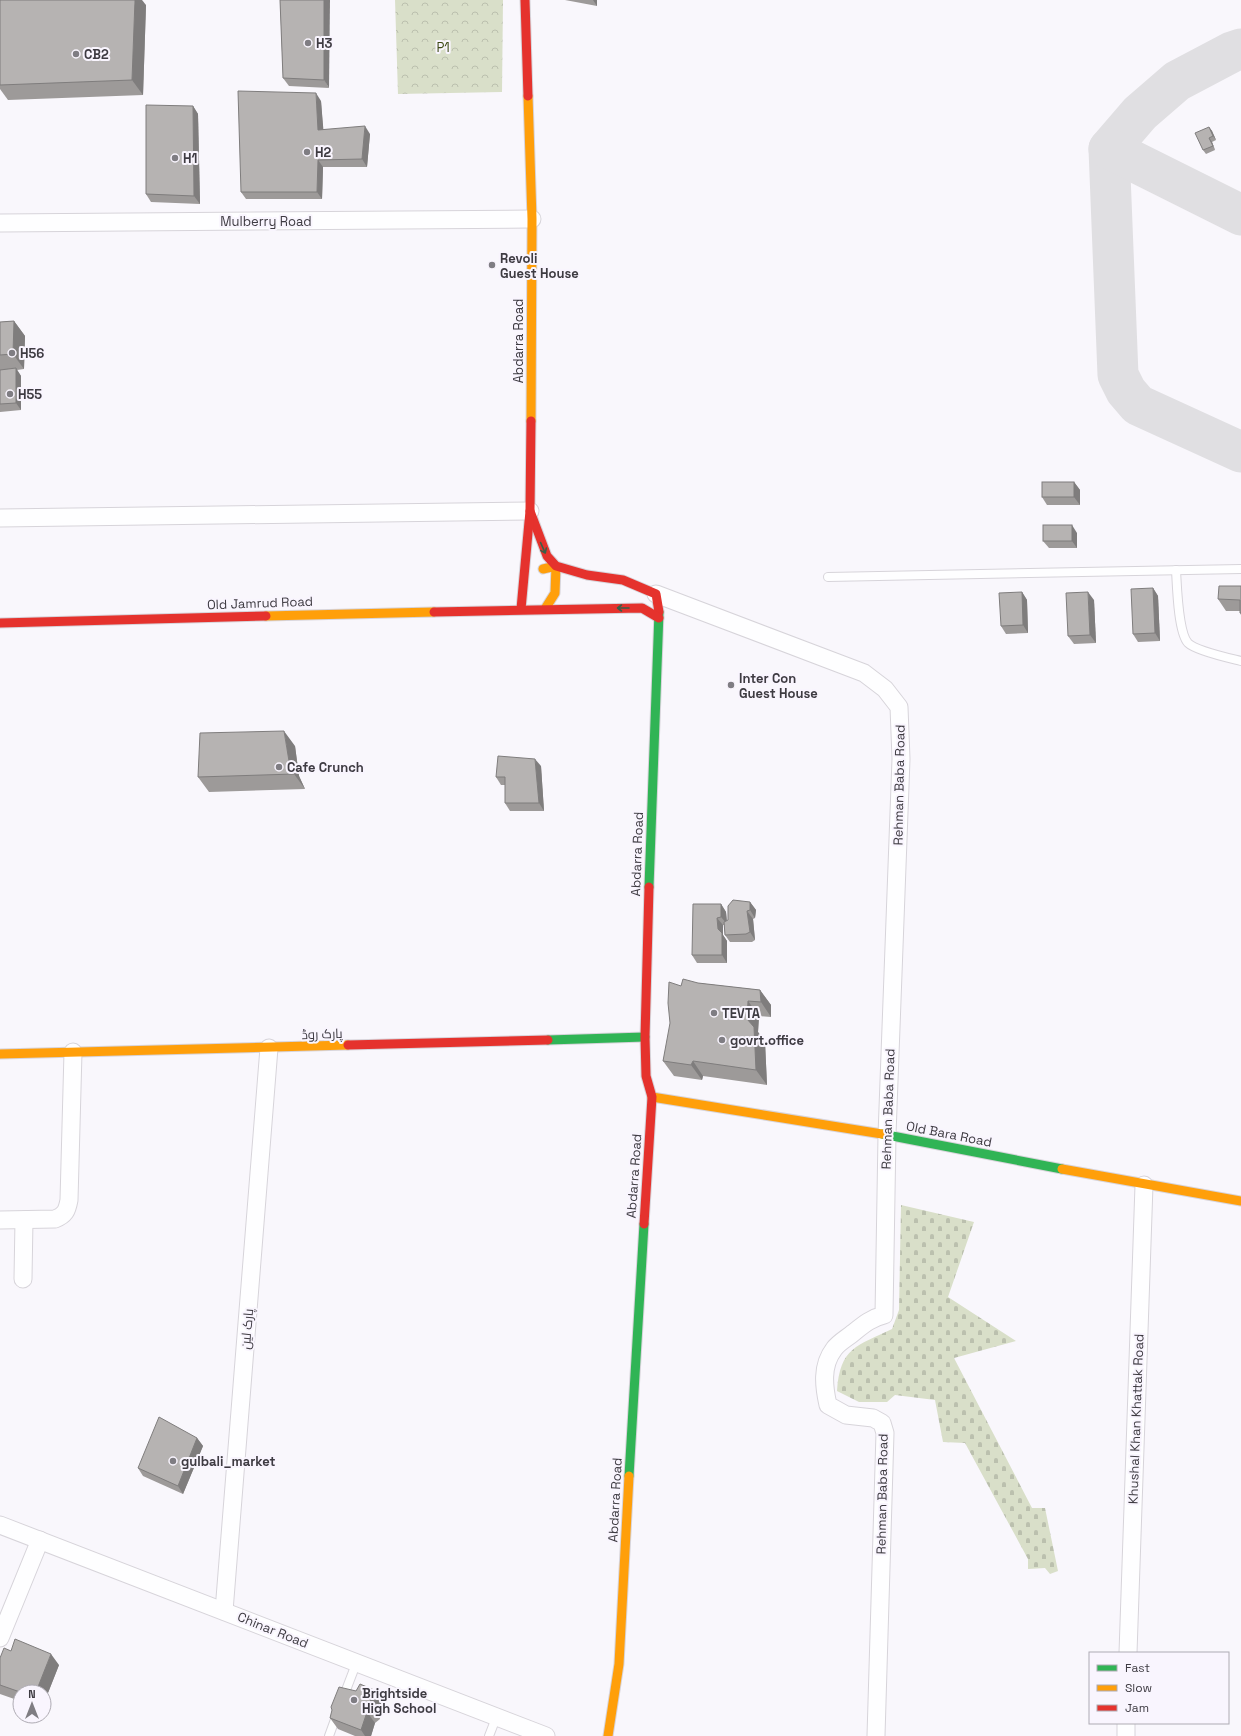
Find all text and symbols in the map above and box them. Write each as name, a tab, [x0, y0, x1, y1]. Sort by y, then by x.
place label: H3	[316, 35, 333, 52]
marker: H3	[303, 38, 313, 48]
park label: P1	[436, 39, 450, 56]
place label: CB2	[84, 46, 109, 63]
marker: CB2	[71, 49, 81, 59]
place label: H2	[315, 144, 332, 161]
marker: H2	[302, 147, 312, 157]
place label: H1	[183, 150, 198, 167]
marker: H1	[170, 153, 180, 163]
street label: Mulberry Road	[220, 213, 312, 230]
place label: Revoli Guest House	[500, 250, 579, 282]
marker: Revoli Guest House	[487, 260, 497, 270]
street label: Abdarra Road	[510, 299, 527, 383]
place label: H56	[20, 345, 44, 362]
marker: H56	[7, 348, 17, 358]
place label: H55	[18, 386, 42, 403]
marker: H55	[5, 389, 15, 399]
one-way arrow	[540, 541, 548, 553]
street label: Old Jamrud Road	[207, 593, 313, 613]
one-way arrow	[617, 604, 630, 612]
place label: Inter Con Guest House	[739, 670, 818, 702]
marker: Inter Con Guest House	[726, 680, 736, 690]
street label: Rehman Baba Road	[889, 724, 909, 846]
place label: Cafe Crunch	[287, 759, 364, 776]
marker: Cafe Crunch	[274, 762, 284, 772]
street label: Abdarra Road	[627, 811, 647, 897]
place label: TEVTA	[722, 1005, 761, 1022]
marker: TEVTA	[709, 1008, 719, 1018]
street label: پارک روڈ	[301, 1025, 343, 1044]
place label: govrt.office	[730, 1032, 804, 1049]
marker: govrt.office	[717, 1035, 727, 1045]
street label: Rehman Baba Road	[877, 1048, 899, 1170]
street label: Old Bara Road	[905, 1117, 993, 1151]
street label: Abdarra Road	[623, 1133, 645, 1219]
street label: پارک لین	[237, 1307, 258, 1350]
street label: Khushal Khan Khattak Road	[1125, 1333, 1147, 1505]
street label: Rehman Baba Road	[872, 1433, 892, 1555]
place label: gulbali_market	[181, 1453, 276, 1470]
marker: gulbali_market	[168, 1456, 178, 1466]
street label: Abdarra Road	[604, 1457, 626, 1543]
street label: Chinar Road	[235, 1608, 311, 1652]
legend	[1089, 1652, 1229, 1724]
text: Fast	[1125, 1660, 1150, 1676]
text: Slow	[1125, 1680, 1152, 1696]
north arrow	[12, 1684, 52, 1724]
place label: Brightside High School	[362, 1685, 436, 1717]
text: N	[28, 1687, 36, 1701]
marker: Brightside High School	[349, 1695, 359, 1705]
text: Jam	[1125, 1700, 1149, 1716]

